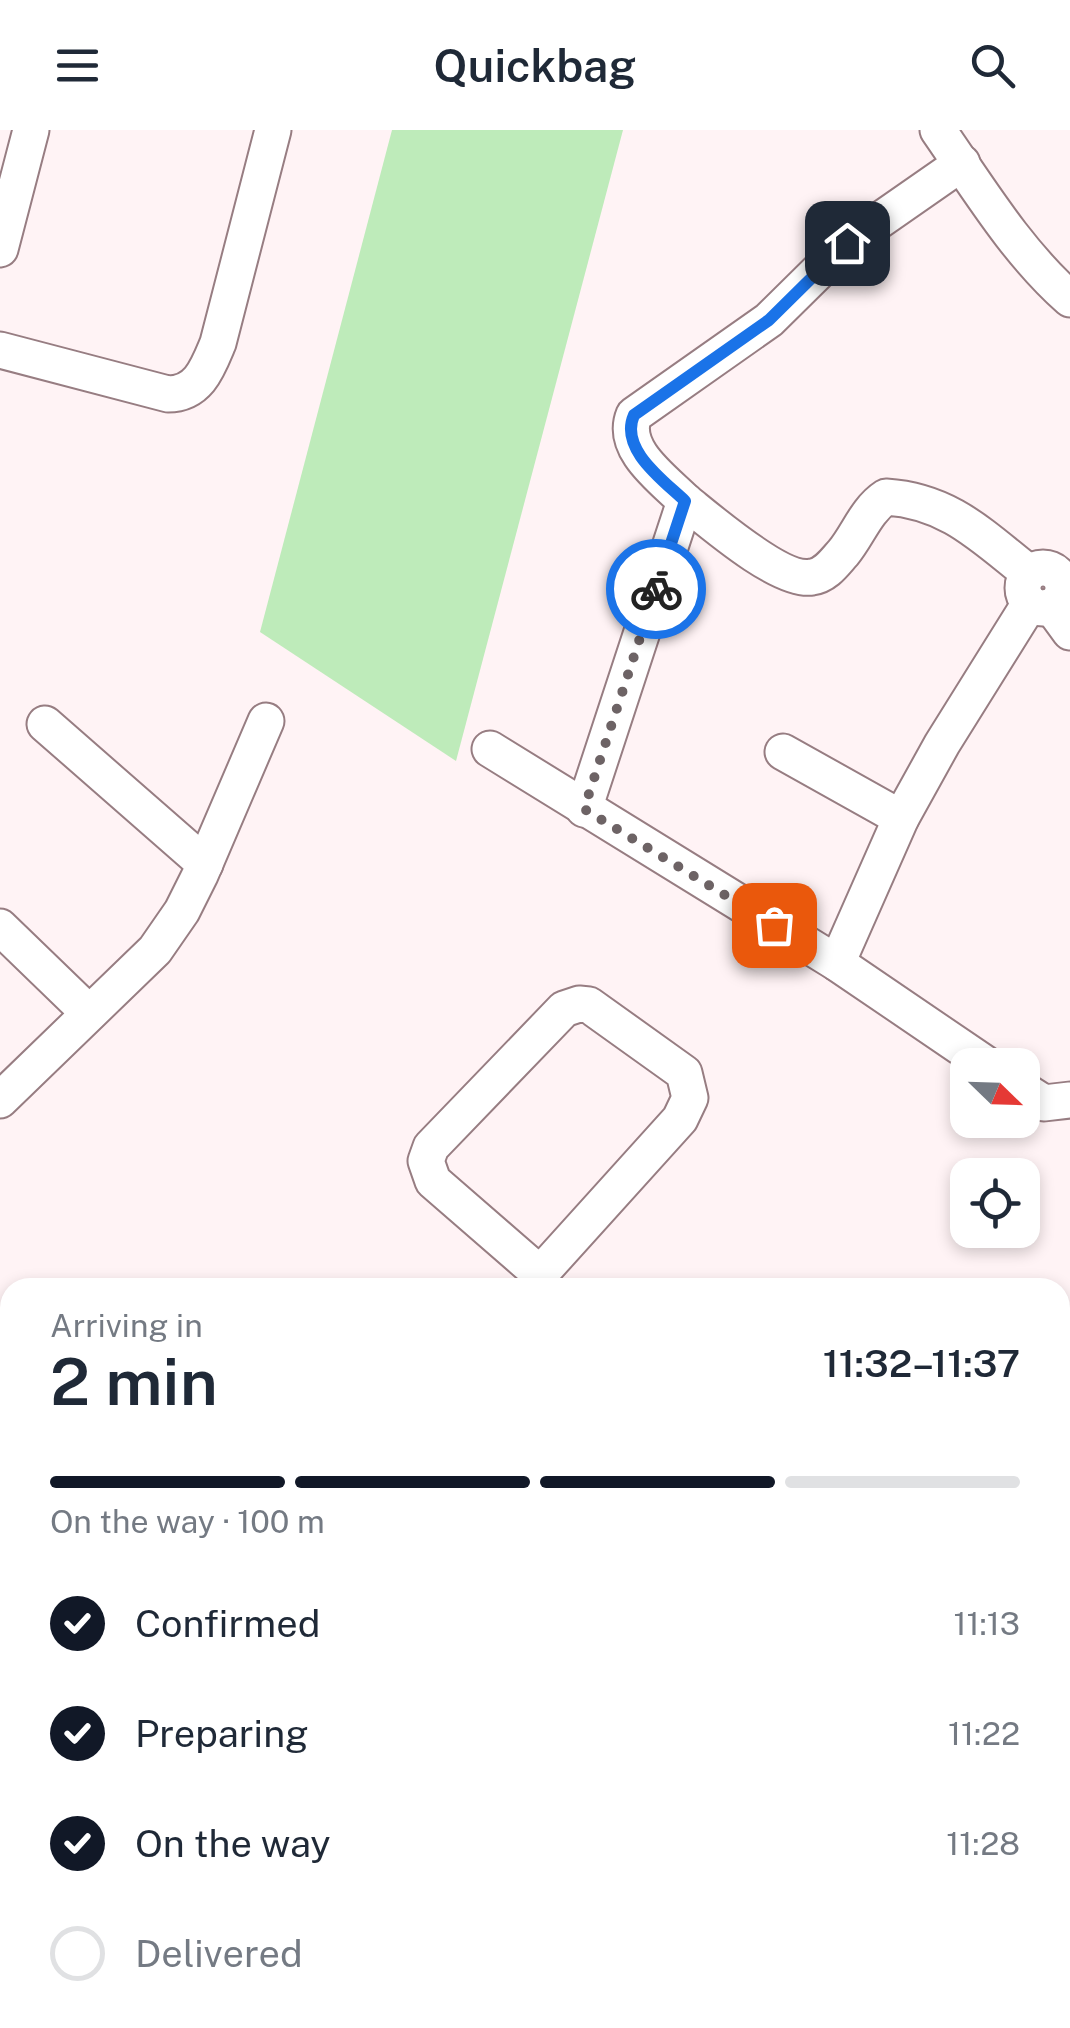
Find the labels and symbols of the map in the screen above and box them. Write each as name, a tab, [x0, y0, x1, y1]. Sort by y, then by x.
pin	[805, 201, 890, 286]
courier	[606, 539, 706, 639]
pin	[732, 883, 817, 968]
north arrow	[950, 1048, 1040, 1138]

